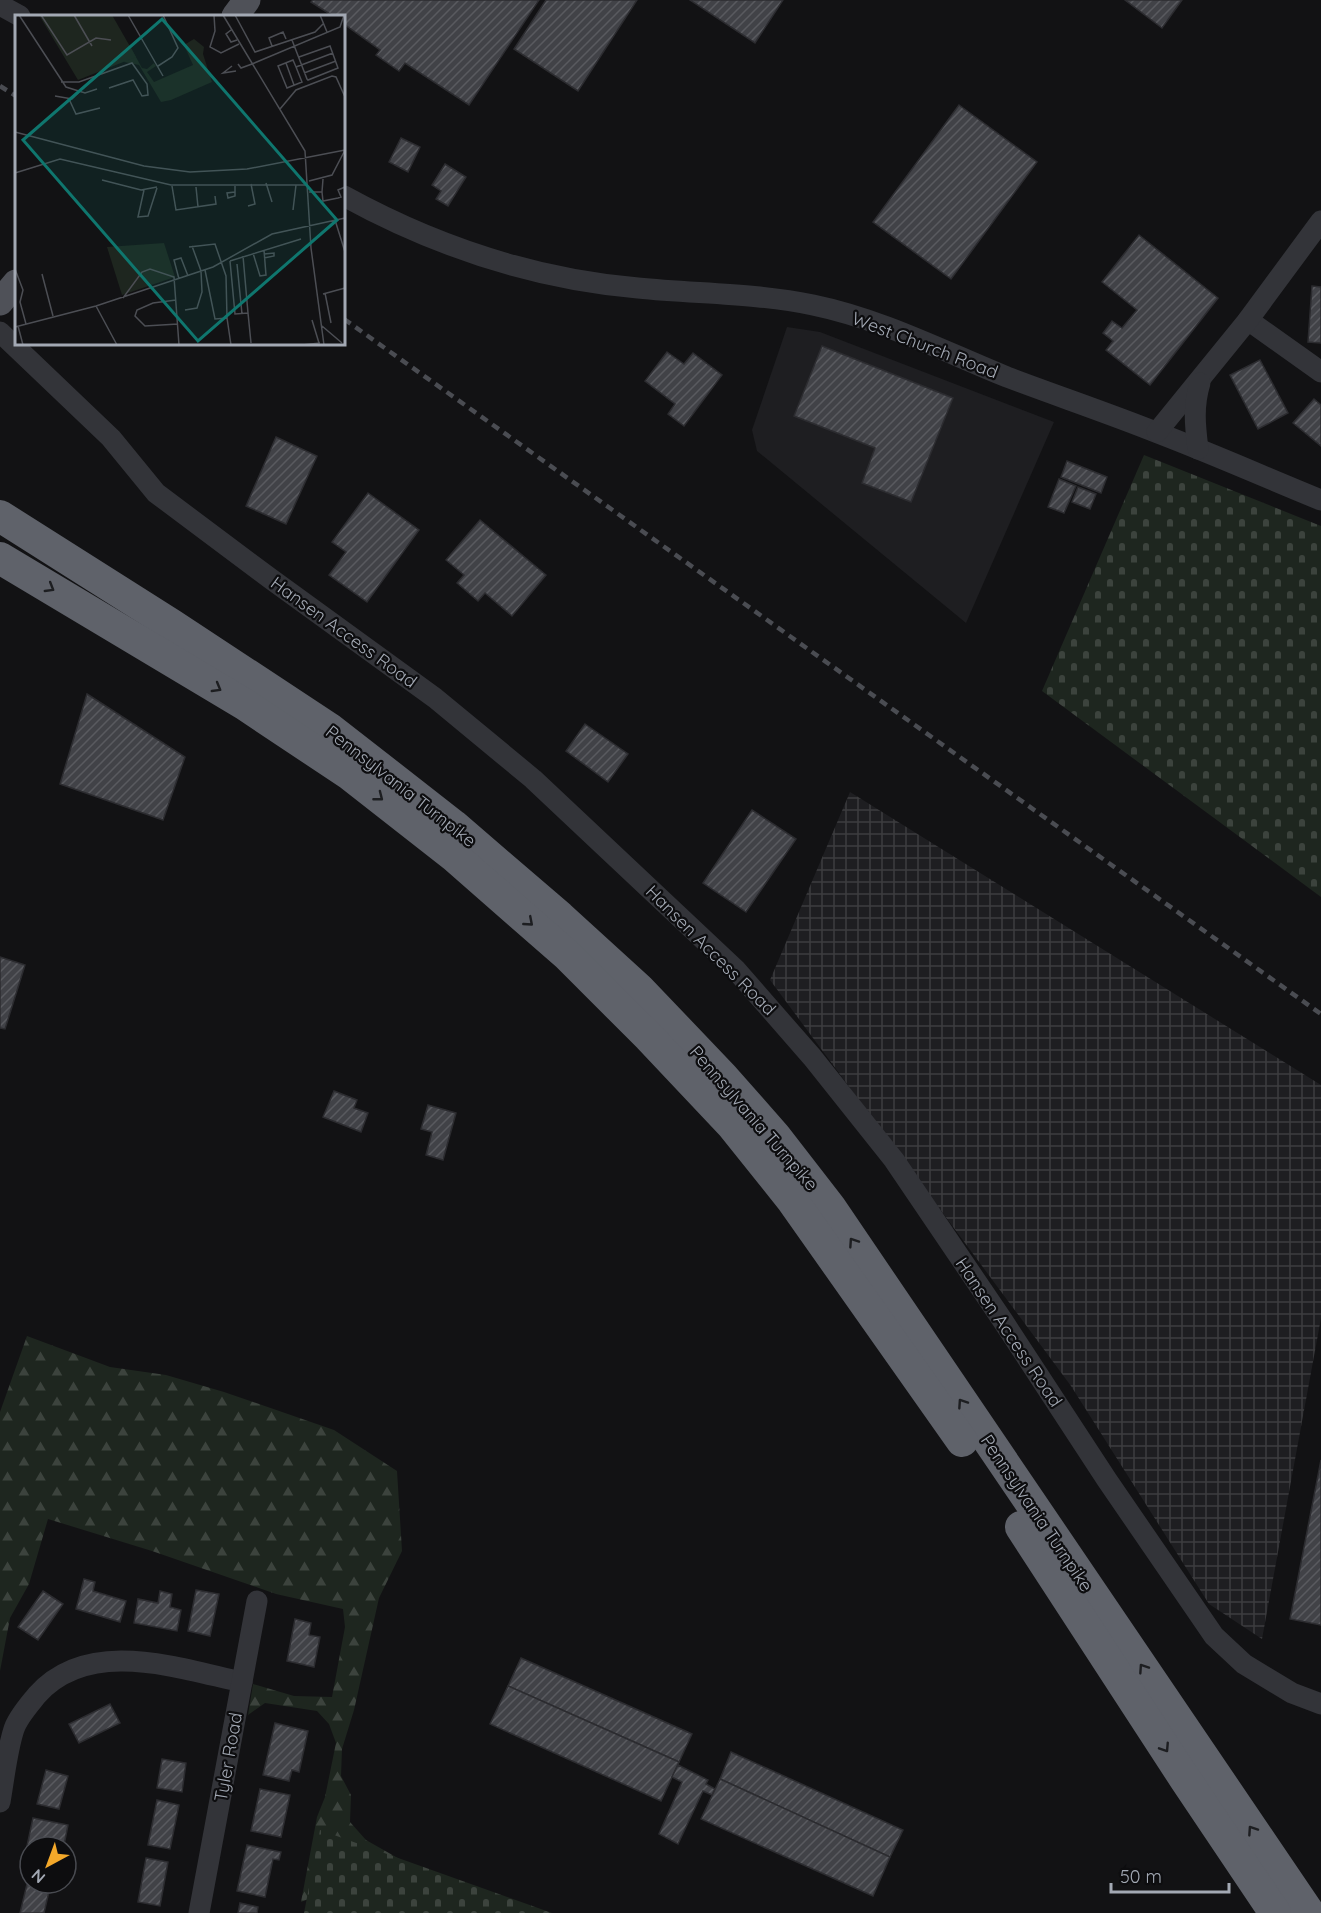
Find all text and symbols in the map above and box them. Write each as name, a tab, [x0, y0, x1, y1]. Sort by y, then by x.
inset map	[15, 15, 345, 345]
street label: West Church Road	[849, 307, 1001, 383]
street label: Hansen Access Road	[266, 571, 422, 693]
one-way arrow	[44, 581, 54, 592]
one-way arrow	[211, 681, 221, 692]
street label: Pennsylvania Turnpike	[321, 720, 481, 852]
one-way arrow	[372, 790, 383, 801]
street label: Hansen Access Road	[641, 880, 781, 1020]
one-way arrow	[522, 915, 533, 926]
street label: Pennsylvania Turnpike	[685, 1041, 823, 1195]
one-way arrow	[849, 1237, 860, 1248]
street label: Hansen Access Road	[951, 1253, 1067, 1411]
one-way arrow	[958, 1399, 970, 1409]
street label: Pennsylvania Turnpike	[976, 1430, 1098, 1596]
one-way arrow	[1139, 1664, 1150, 1675]
street label: Tyler Road	[209, 1711, 247, 1803]
one-way arrow	[1157, 1742, 1169, 1752]
one-way arrow	[1248, 1825, 1259, 1836]
north arrow	[18, 1835, 78, 1895]
scale bar	[1111, 1856, 1230, 1894]
text: N	[27, 1865, 49, 1888]
text: 50 m	[1120, 1865, 1162, 1888]

